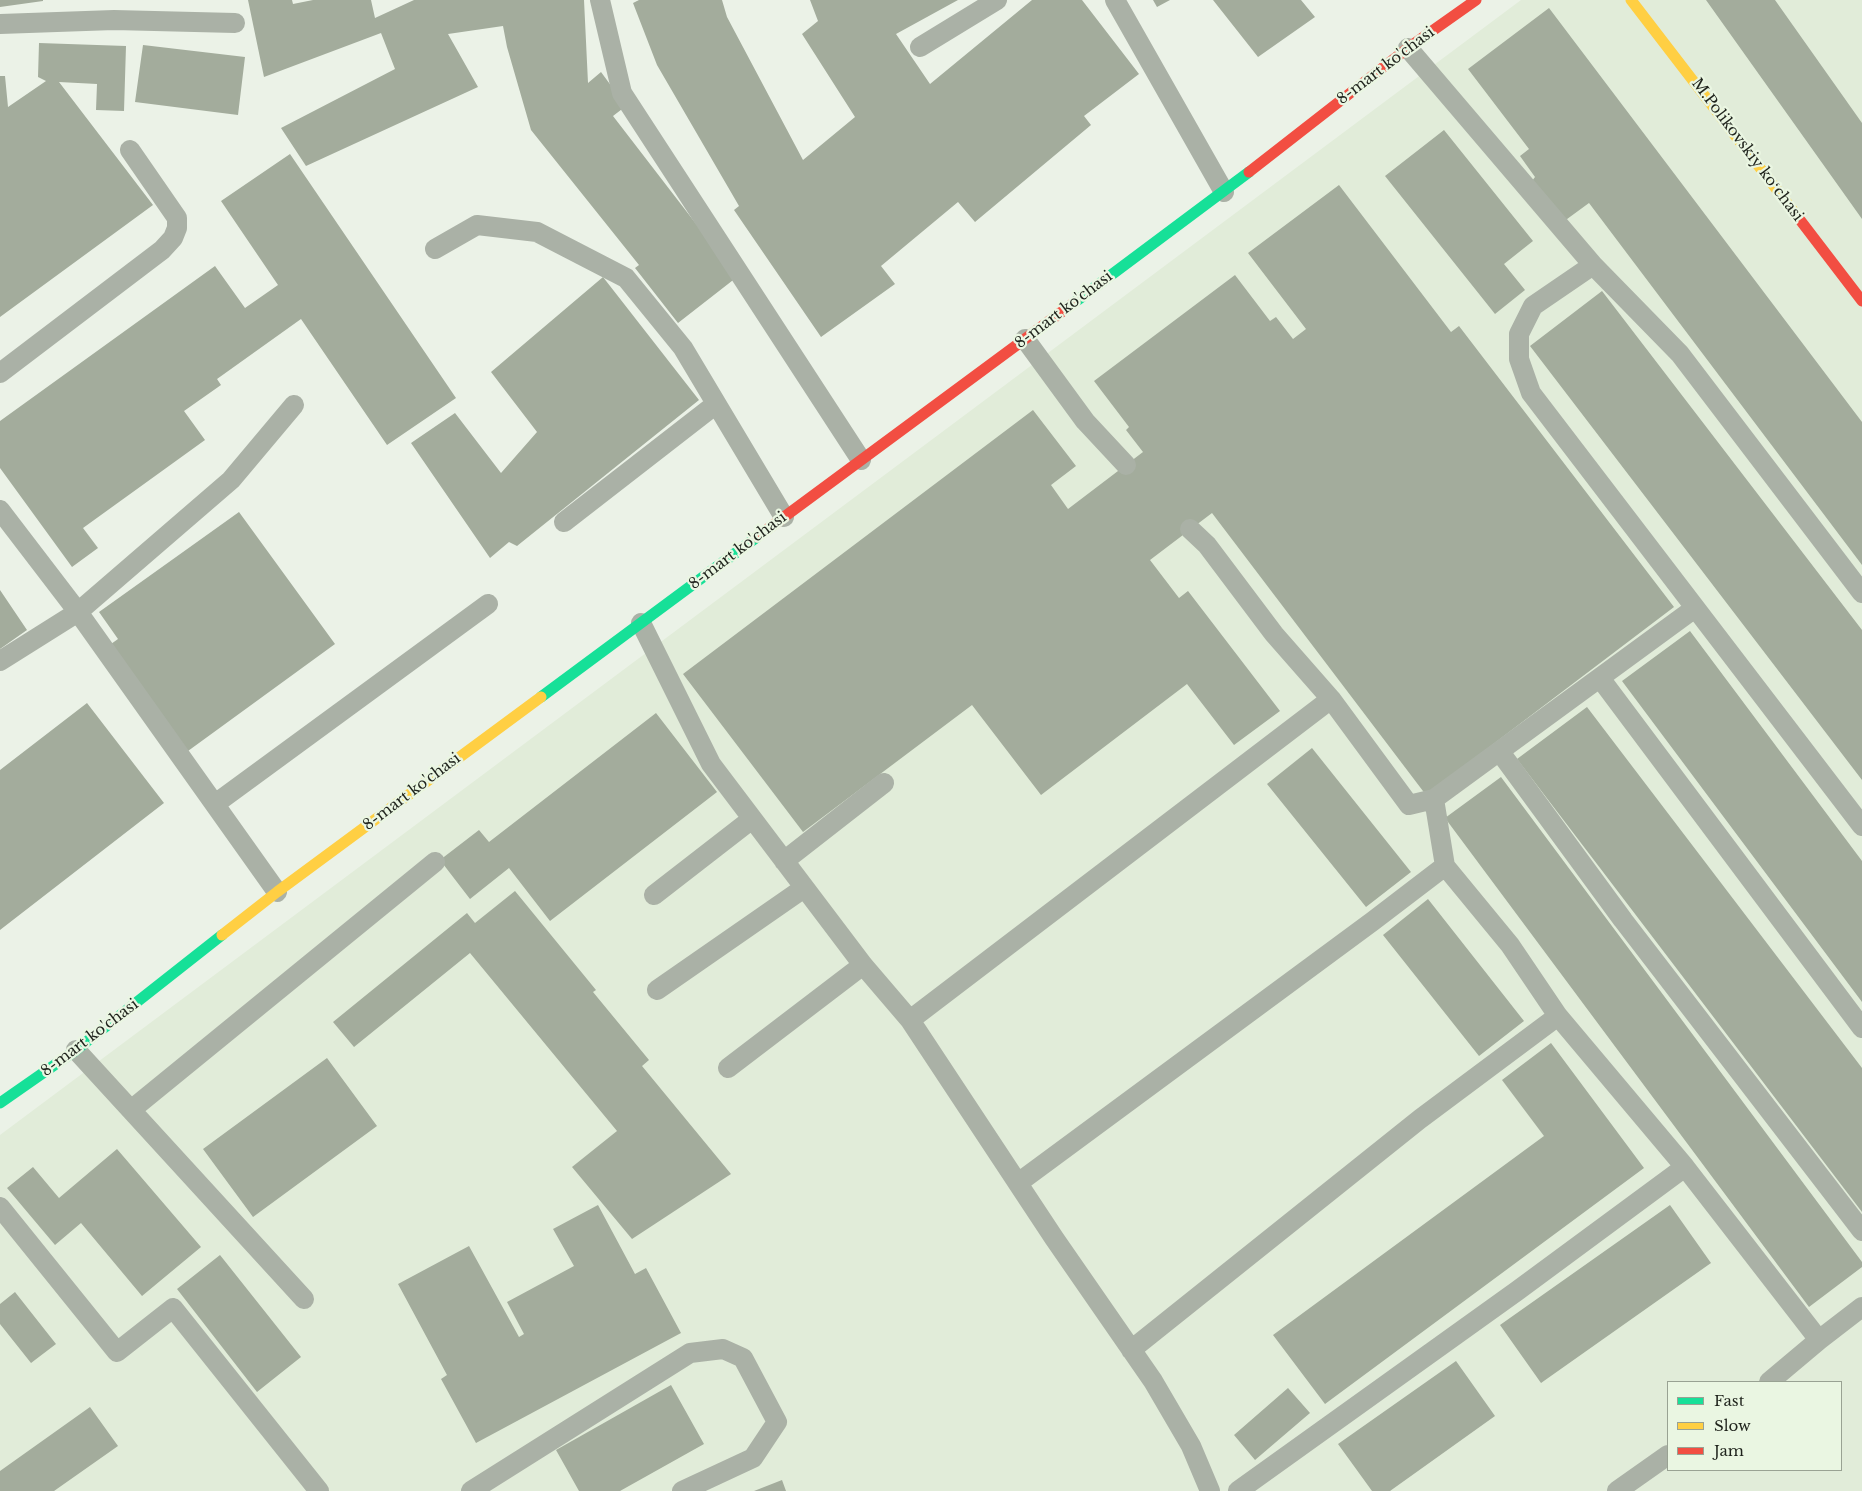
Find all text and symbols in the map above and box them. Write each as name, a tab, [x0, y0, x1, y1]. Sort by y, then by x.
street label: 8-mart ko'chasi	[1334, 24, 1438, 108]
street label: M.Polikovskiy koʻchasi	[1687, 75, 1807, 225]
street label: 8-mart ko'chasi	[1012, 268, 1116, 352]
street label: 8-mart ko'chasi	[686, 509, 790, 593]
street label: 8-mart ko'chasi	[360, 750, 464, 834]
street label: 8-mart ko'chasi	[38, 996, 142, 1080]
legend	[1667, 1381, 1842, 1471]
text: Fast	[1714, 1391, 1744, 1410]
text: Slow	[1714, 1416, 1751, 1435]
text: Jam	[1714, 1441, 1744, 1460]

